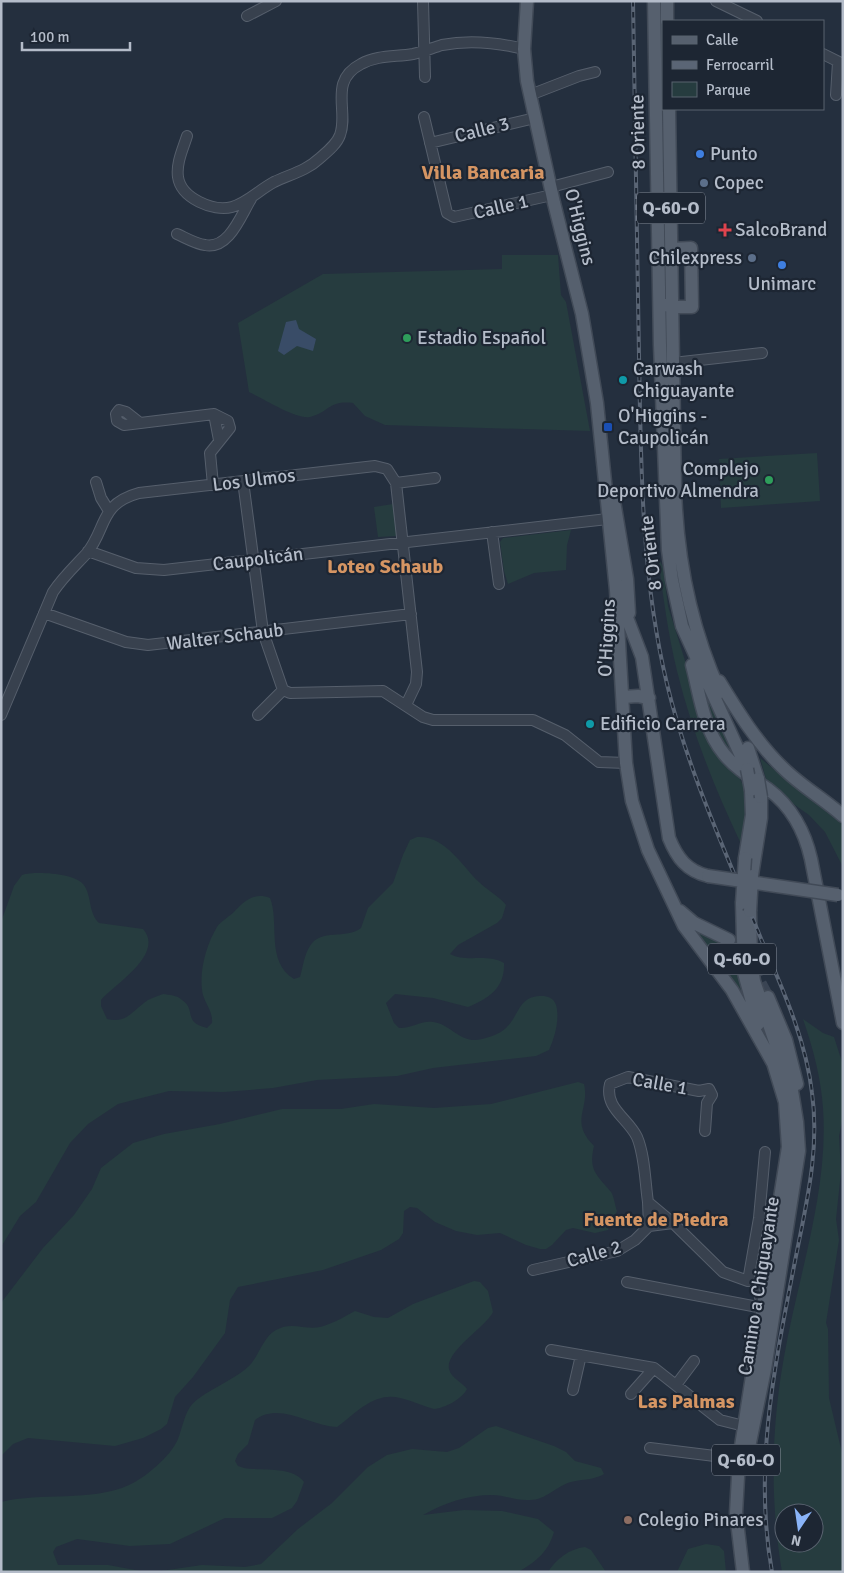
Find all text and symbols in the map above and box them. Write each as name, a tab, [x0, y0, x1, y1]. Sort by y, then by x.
scale bar	[22, 20, 130, 52]
legend	[662, 20, 824, 110]
text: 100 m	[30, 28, 70, 46]
text: Calle	[706, 31, 739, 49]
text: Ferrocarril	[706, 56, 774, 74]
text: Parque	[706, 81, 751, 99]
street label: 8 Oriente	[625, 94, 651, 170]
street label: Calle 3	[452, 112, 512, 148]
place label: Punto	[710, 142, 758, 166]
marker: Punto	[694, 148, 706, 160]
district label: Villa Bancaria	[422, 160, 544, 185]
place label: Copec	[714, 171, 764, 195]
marker: Copec	[698, 177, 710, 189]
street label: O'Higgins	[559, 186, 601, 268]
street label: Calle 1	[471, 189, 531, 225]
road number: Q-60-O	[637, 192, 705, 224]
place label: SalcoBrand	[735, 218, 827, 242]
marker: SalcoBrand	[719, 224, 731, 236]
place label: Chilexpress	[649, 246, 742, 270]
marker: Chilexpress	[746, 252, 758, 264]
marker: Unimarc	[776, 259, 788, 271]
place label: Unimarc	[748, 272, 816, 296]
place label: Estadio Español	[417, 326, 546, 350]
marker: Estadio Español	[401, 332, 413, 344]
place label: Carwash Chiguayante	[633, 357, 734, 403]
marker: Carwash Chiguayante	[617, 374, 629, 386]
place label: O'Higgins - Caupolicán	[618, 404, 709, 450]
marker: O'Higgins - Caupolicán	[602, 421, 614, 433]
place label: Complejo Deportivo Almendra	[597, 457, 759, 503]
street label: Los Ulmos	[211, 463, 297, 497]
marker: Complejo Deportivo Almendra	[763, 474, 775, 486]
street label: 8 Oriente	[635, 514, 667, 592]
street label: Caupolicán	[211, 542, 305, 576]
district label: Loteo Schaub	[327, 554, 443, 579]
street label: O'Higgins	[593, 598, 621, 678]
street label: Walter Schaub	[165, 618, 285, 656]
place label: Edificio Carrera	[600, 712, 726, 736]
marker: Edificio Carrera	[584, 718, 596, 730]
road number: Q-60-O	[708, 944, 776, 974]
street label: Calle 1	[630, 1067, 690, 1101]
street label: Camino a Chiguayante	[733, 1195, 785, 1377]
district label: Fuente de Piedra	[583, 1207, 729, 1232]
street label: Calle 2	[564, 1235, 624, 1273]
district label: Las Palmas	[637, 1389, 735, 1414]
road number: Q-60-O	[712, 1444, 780, 1476]
north arrow	[774, 1503, 824, 1553]
place label: Colegio Pinares	[638, 1508, 764, 1532]
marker: Colegio Pinares	[622, 1514, 634, 1526]
text: N	[790, 1531, 803, 1550]

